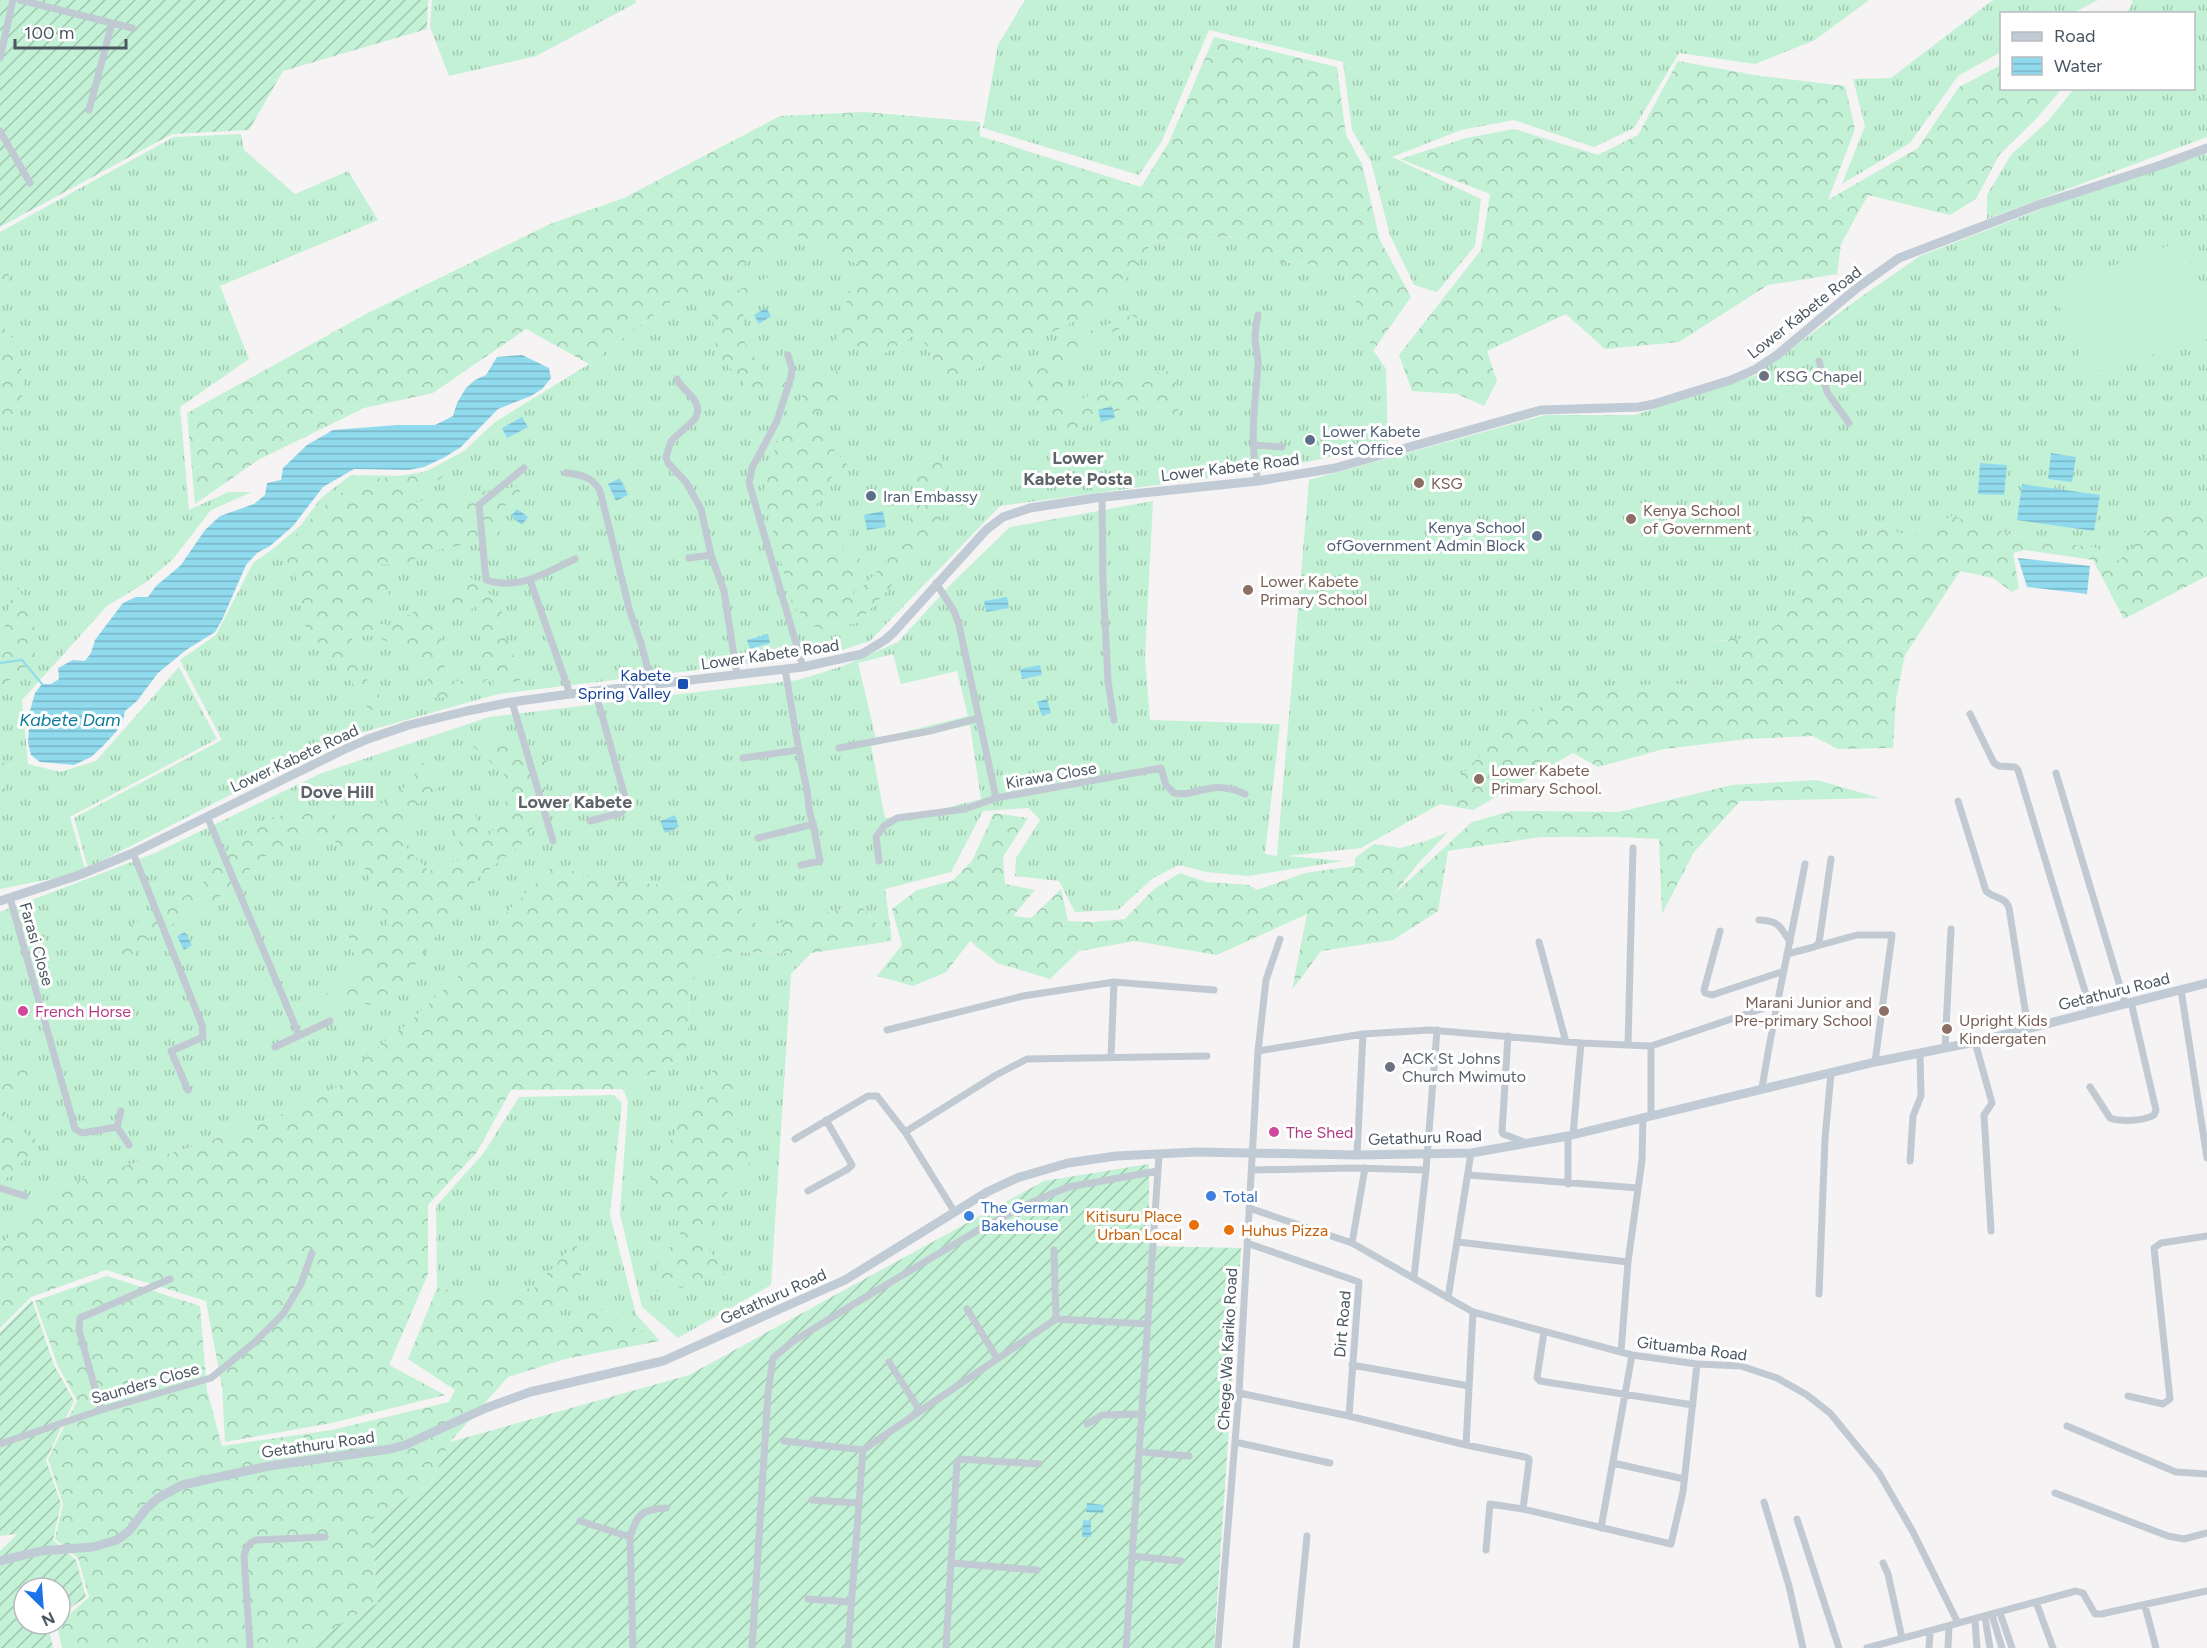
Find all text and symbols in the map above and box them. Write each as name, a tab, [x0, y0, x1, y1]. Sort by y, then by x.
scale bar	[15, 12, 126, 50]
legend	[2000, 12, 2195, 90]
text: 100 m	[24, 22, 74, 44]
text: Road	[2054, 25, 2095, 47]
text: Water	[2054, 55, 2102, 77]
street label: Lower Kabete Road	[1744, 262, 1865, 363]
place label: KSG Chapel	[1776, 367, 1862, 386]
marker: KSG Chapel	[1757, 369, 1771, 383]
place label: Lower Kabete Post Office	[1322, 422, 1421, 459]
marker: Lower Kabete Post Office	[1303, 433, 1317, 447]
district label: Lower Kabete Posta	[1023, 447, 1133, 490]
street label: Lower Kabete Road	[1160, 450, 1300, 485]
place label: KSG	[1431, 474, 1463, 493]
marker: KSG	[1412, 476, 1426, 490]
place label: Iran Embassy	[883, 487, 978, 506]
marker: Iran Embassy	[864, 489, 878, 503]
place label: Kenya School of Government	[1643, 501, 1752, 538]
marker: Kenya School of Government	[1624, 512, 1638, 526]
place label: Kenya School ofGovernment Admin Block	[1327, 518, 1525, 555]
marker: Kenya School ofGovernment Admin Block	[1530, 529, 1544, 543]
place label: Lower Kabete Primary School	[1260, 572, 1367, 609]
marker: Lower Kabete Primary School	[1241, 583, 1255, 597]
street label: Lower Kabete Road	[700, 635, 840, 674]
place label: Kabete Spring Valley	[578, 666, 672, 703]
marker: Kabete Spring Valley	[676, 677, 690, 691]
water label: Kabete Dam	[19, 709, 121, 731]
street label: Lower Kabete Road	[227, 720, 361, 796]
street label: Kirawa Close	[1004, 758, 1098, 793]
place label: Lower Kabete Primary School.	[1491, 761, 1602, 798]
marker: Lower Kabete Primary School.	[1472, 772, 1486, 786]
district label: Dove Hill	[300, 781, 374, 803]
district label: Lower Kabete	[518, 791, 632, 813]
street label: Farasi Close	[16, 900, 58, 988]
street label: Getathuru Road	[2056, 968, 2172, 1015]
place label: Marani Junior and Pre-primary School	[1734, 993, 1872, 1030]
place label: French Horse	[35, 1002, 131, 1021]
marker: French Horse	[16, 1004, 30, 1018]
marker: Marani Junior and Pre-primary School	[1877, 1004, 1891, 1018]
place label: Upright Kids Kindergaten	[1959, 1011, 2048, 1048]
marker: Upright Kids Kindergaten	[1940, 1022, 1954, 1036]
place label: ACK St Johns Church Mwimuto	[1402, 1049, 1526, 1086]
marker: ACK St Johns Church Mwimuto	[1383, 1060, 1397, 1074]
place label: The Shed	[1286, 1123, 1353, 1142]
marker: The Shed	[1267, 1125, 1281, 1139]
street label: Getathuru Road	[1368, 1126, 1482, 1149]
place label: Total	[1223, 1187, 1258, 1206]
marker: Total	[1204, 1189, 1218, 1203]
place label: The German Bakehouse	[981, 1198, 1069, 1235]
place label: Kitisuru Place Urban Local	[1086, 1207, 1182, 1244]
marker: The German Bakehouse	[962, 1209, 976, 1223]
marker: Kitisuru Place Urban Local	[1187, 1218, 1201, 1232]
place label: Huhus Pizza	[1241, 1221, 1328, 1240]
marker: Huhus Pizza	[1222, 1223, 1236, 1237]
street label: Getathuru Road	[717, 1265, 829, 1328]
street label: Chege Wa Kariko Road	[1214, 1267, 1241, 1431]
street label: Dirt Road	[1330, 1290, 1355, 1358]
street label: Gituamba Road	[1636, 1332, 1748, 1365]
street label: Saunders Close	[89, 1359, 202, 1408]
street label: Getathuru Road	[260, 1427, 376, 1462]
north arrow	[12, 1576, 72, 1636]
text: N	[39, 1608, 58, 1630]

